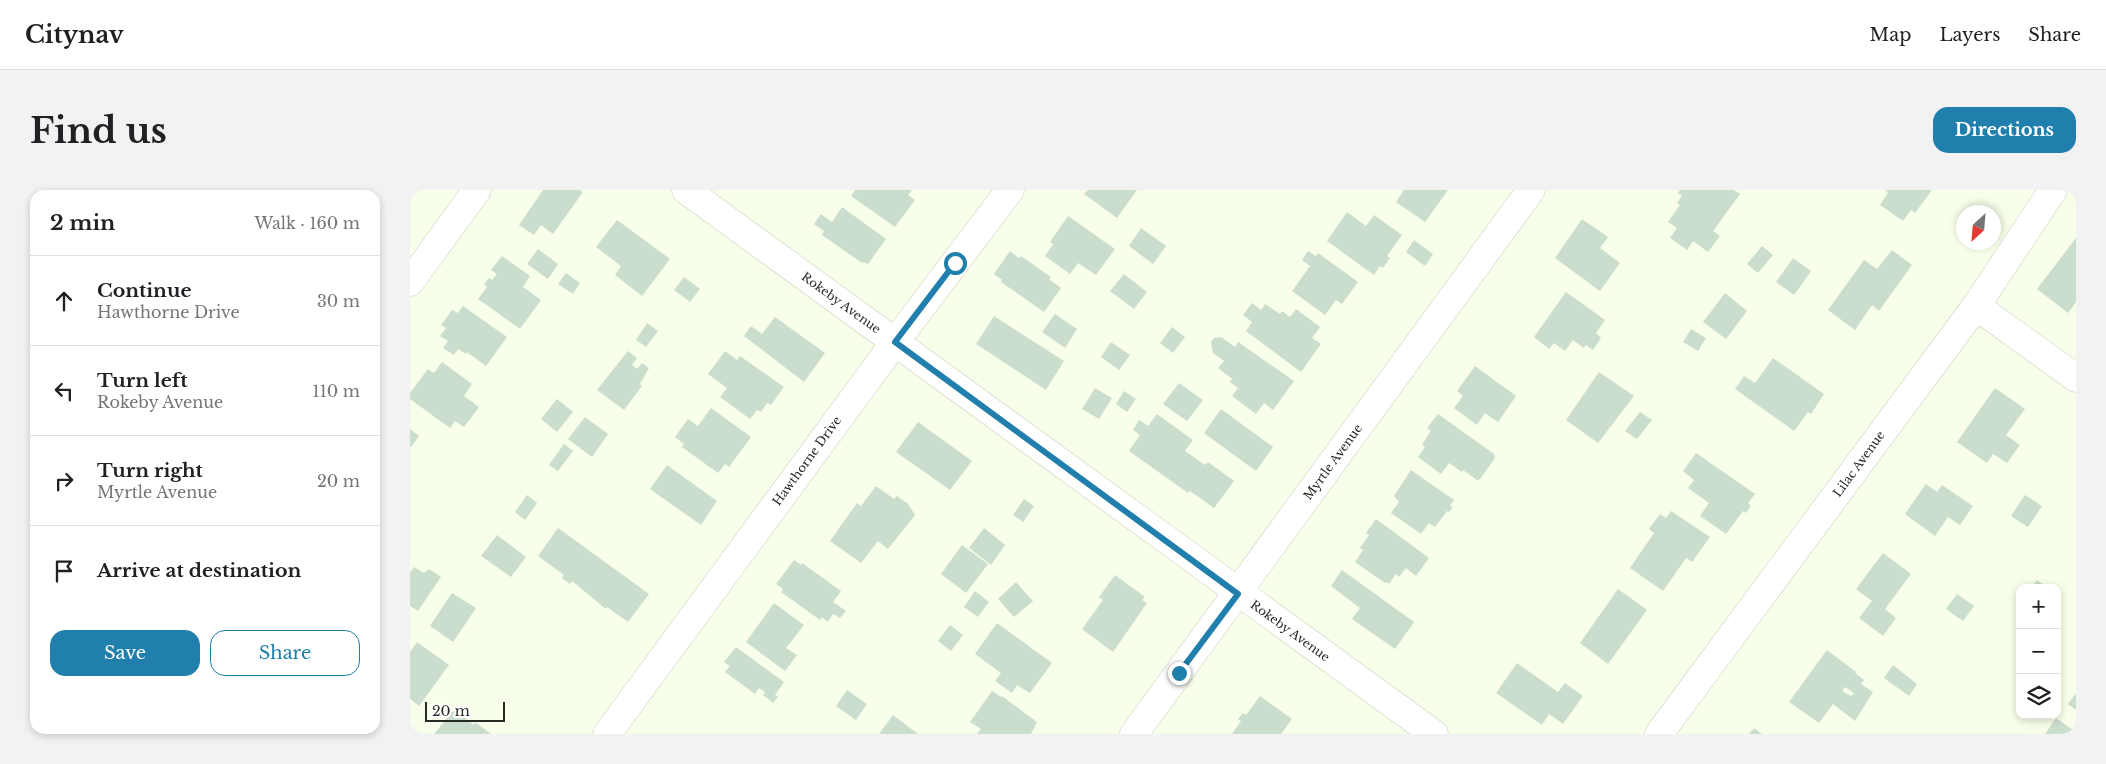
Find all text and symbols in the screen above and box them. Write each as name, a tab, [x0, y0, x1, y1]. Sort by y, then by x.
text: Citynav	[25, 20, 124, 49]
text: Map	[1870, 24, 1911, 46]
text: Layers	[1939, 24, 2000, 46]
text: Share	[2028, 24, 2081, 46]
button: Directions	[1933, 107, 2076, 153]
text: Find us	[30, 109, 167, 152]
north arrow	[1956, 205, 2001, 250]
text: 2 min	[50, 210, 115, 236]
text: Walk · 160 m	[255, 213, 360, 233]
route start	[944, 252, 967, 275]
street label: Rokeby Avenue	[799, 269, 884, 337]
text: Continue	[97, 279, 192, 302]
icon: ahead	[50, 287, 78, 315]
text: 30 m	[317, 291, 360, 311]
text: Hawthorne Drive	[97, 302, 240, 322]
text: Turn left	[97, 369, 188, 392]
icon: left	[50, 377, 78, 405]
text: 110 m	[313, 381, 360, 401]
text: Rokeby Avenue	[97, 392, 223, 412]
street label: Hawthorne Drive	[769, 413, 844, 508]
street label: Myrtle Avenue	[1300, 421, 1365, 503]
street label: Lilac Avenue	[1829, 427, 1888, 500]
text: Turn right	[97, 459, 203, 482]
icon: right	[50, 467, 78, 495]
text: 20 m	[317, 471, 360, 491]
text: Myrtle Avenue	[97, 482, 217, 502]
icon: arrive	[50, 557, 78, 585]
text: Arrive at destination	[97, 559, 301, 582]
map controls	[2016, 584, 2061, 719]
button: +	[2016, 584, 2061, 629]
street label: Rokeby Avenue	[1248, 597, 1333, 665]
button: −	[2016, 629, 2061, 674]
button: Save	[50, 630, 200, 676]
button: Share	[210, 630, 360, 676]
route end	[1168, 662, 1191, 685]
button: layers	[2016, 674, 2061, 719]
scale bar	[425, 699, 505, 722]
text: 20 m	[432, 702, 470, 720]

